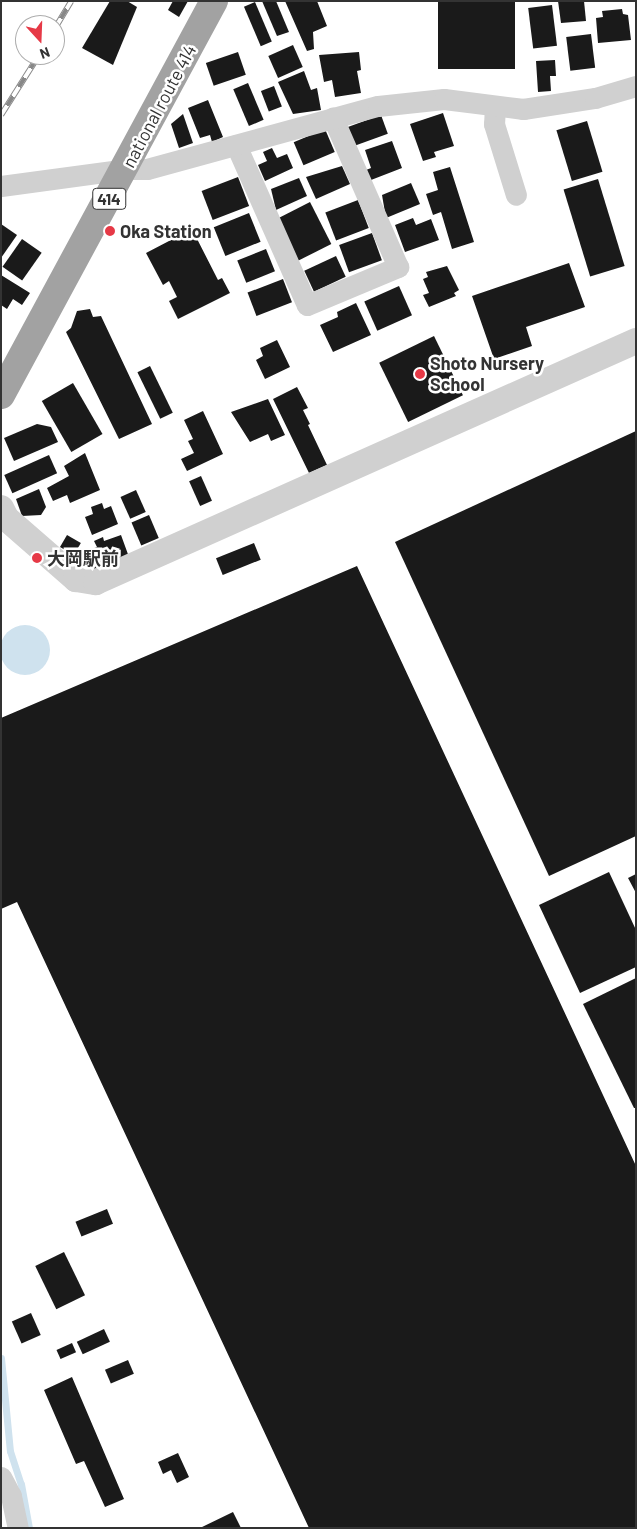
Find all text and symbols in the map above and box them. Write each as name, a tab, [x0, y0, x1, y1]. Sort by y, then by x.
north arrow	[15, 15, 65, 65]
street label: national route 414	[117, 41, 201, 171]
text: N	[38, 44, 52, 63]
road number: 414	[92, 185, 126, 212]
place label: Oka Station	[120, 220, 212, 242]
marker: Oka Station	[104, 225, 116, 237]
place label: Shoto Nursery School	[430, 353, 544, 396]
marker: Shoto Nursery School	[414, 368, 426, 380]
place label: 大岡駅前	[47, 547, 119, 569]
marker: 大岡駅前	[31, 552, 43, 564]

